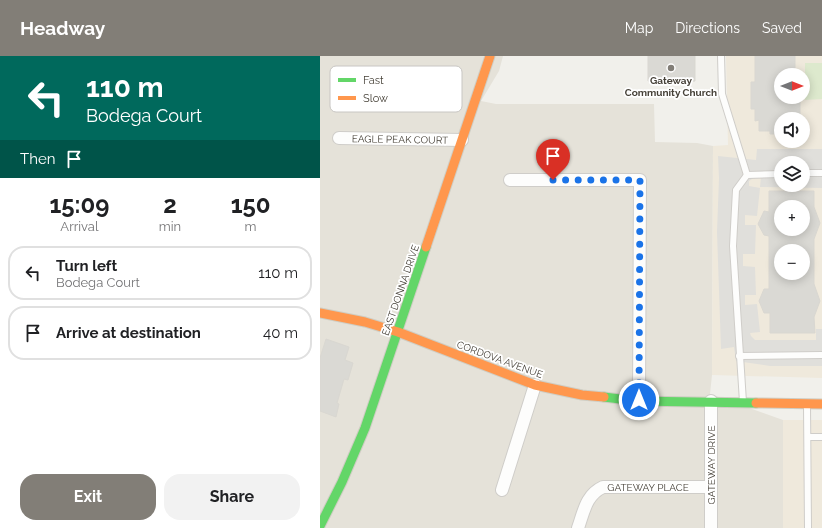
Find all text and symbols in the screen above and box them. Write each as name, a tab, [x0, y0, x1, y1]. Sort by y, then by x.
text: Headway	[20, 17, 105, 39]
text: Map	[625, 20, 653, 36]
text: Directions	[675, 20, 740, 36]
text: Saved	[762, 20, 802, 36]
marker: Gateway Community Church	[666, 63, 676, 73]
legend	[330, 66, 462, 112]
north arrow	[774, 68, 810, 104]
map controls	[774, 68, 810, 280]
text: 110 m	[86, 71, 164, 104]
icon: left	[20, 72, 72, 124]
text: Fast	[363, 74, 384, 87]
place label: Gateway Community Church	[625, 75, 717, 98]
text: Slow	[363, 92, 388, 105]
text: Bodega Court	[86, 105, 202, 126]
button: sound	[774, 112, 810, 148]
street label: EAGLE PEAK COURT	[352, 133, 448, 146]
pin	[536, 139, 570, 180]
icon: arrive	[542, 145, 564, 167]
icon: arrive	[63, 148, 85, 170]
text: Then	[20, 150, 55, 168]
button: layers	[774, 156, 810, 192]
text: 15:09	[49, 190, 109, 219]
text: 2	[163, 190, 177, 219]
text: 150	[231, 190, 271, 219]
button: +	[774, 200, 810, 236]
text: Arrival	[60, 219, 98, 234]
text: min	[159, 219, 181, 234]
text: m	[245, 219, 257, 234]
street label: EAST DONNA DRIVE	[380, 243, 421, 337]
button: −	[774, 244, 810, 280]
text: Turn left	[56, 257, 117, 275]
icon: left	[22, 262, 44, 284]
text: 110 m	[258, 264, 298, 282]
text: Bodega Court	[56, 275, 140, 290]
icon: arrive	[22, 322, 44, 344]
text: Arrive at destination	[56, 324, 201, 342]
text: 40 m	[263, 324, 298, 342]
street label: CORDOVA AVENUE	[455, 339, 544, 380]
position arrow	[618, 379, 660, 421]
street label: GATEWAY DRIVE	[706, 426, 717, 505]
button: Exit	[20, 474, 156, 520]
button: Share	[164, 474, 300, 520]
street label: GATEWAY PLACE	[607, 482, 689, 493]

